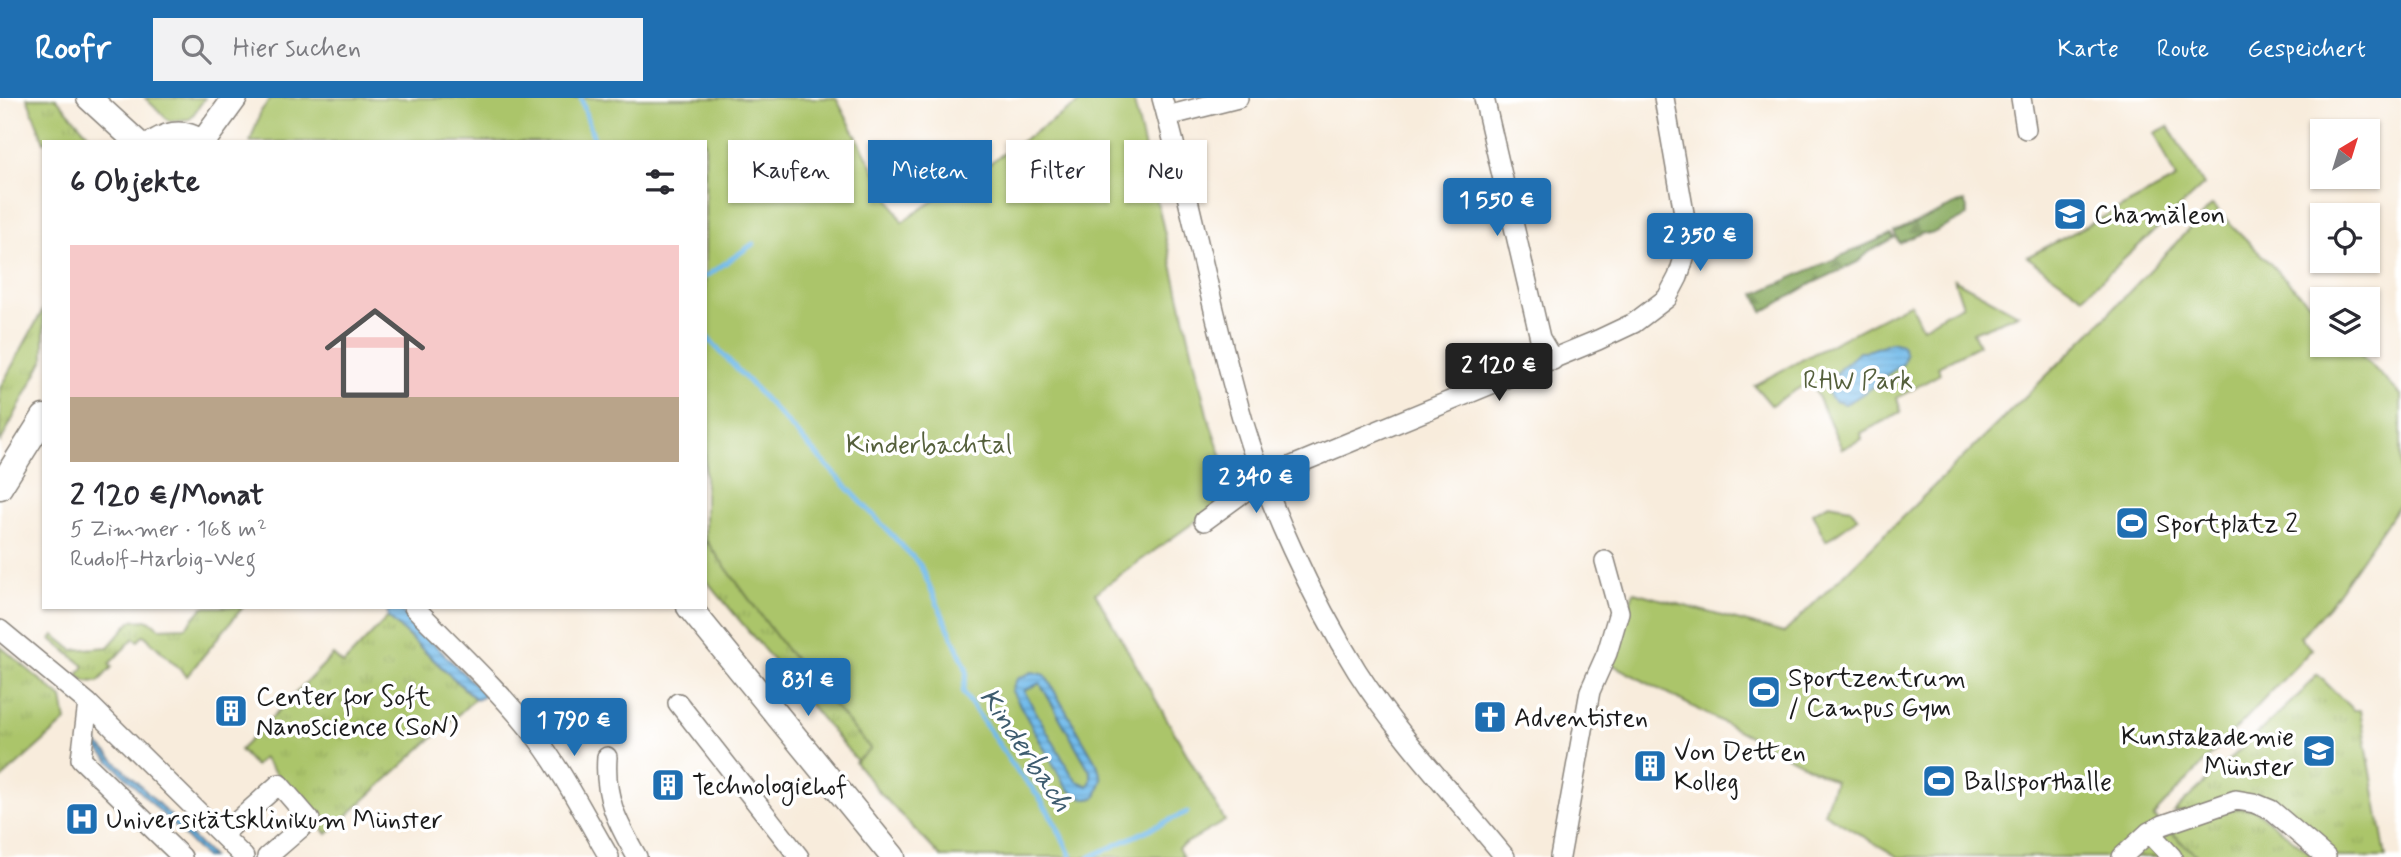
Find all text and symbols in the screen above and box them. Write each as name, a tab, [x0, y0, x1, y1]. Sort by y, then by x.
search box	[153, 18, 643, 81]
text: Roofr	[35, 27, 111, 71]
icon: search	[177, 30, 215, 68]
text: Hier suchen	[233, 32, 361, 66]
text: Karte	[2057, 34, 2119, 65]
text: Route	[2157, 34, 2209, 65]
text: Gespeichert	[2247, 34, 2366, 65]
north arrow	[2310, 119, 2380, 189]
map controls	[2310, 119, 2380, 357]
chip: Kaufen	[728, 140, 854, 203]
chip: Mieten	[868, 140, 992, 203]
chip: Filter	[1006, 140, 1110, 203]
chip: Neu	[1124, 140, 1207, 203]
text: 6 Objekte	[70, 163, 200, 202]
icon: filters	[641, 163, 679, 201]
pin: 1 550 €	[1432, 178, 1562, 238]
text: 1 550 €	[1459, 186, 1535, 216]
school or university icon: Chamäleon	[2051, 195, 2089, 233]
place label: Chamäleon	[2094, 199, 2225, 233]
button: locate	[2310, 203, 2380, 273]
pin: 2 350 €	[1635, 214, 1765, 273]
text: 2 350 €	[1663, 221, 1737, 251]
button: layers	[2310, 287, 2380, 357]
icon: home	[312, 290, 438, 416]
pin: 2 120 €	[1434, 344, 1564, 403]
text: 2 120 €	[1461, 351, 1537, 381]
park label: RHW Park	[1803, 365, 1913, 399]
park label: Kinderbachtal	[846, 429, 1012, 463]
pin: 2 340 €	[1191, 456, 1321, 515]
text: 2 340 €	[1219, 463, 1293, 493]
text: 2 120 €/Monat	[70, 476, 264, 515]
sports icon: Sportplatz 2	[2113, 504, 2151, 542]
place label: Sportplatz 2	[2156, 508, 2298, 542]
text: 5 Zimmer · 168 m²	[70, 515, 267, 545]
text: Rudolf-Harbig-Weg	[70, 545, 256, 575]
pin: 831 €	[759, 658, 857, 718]
place label: Sportzentrum / Campus Gym	[1788, 662, 1966, 726]
text: 831 €	[782, 666, 834, 696]
sports icon: Sportzentrum / Campus Gym	[1745, 673, 1783, 711]
place label: Center for Soft Nanoscience (SoN)	[256, 681, 458, 745]
water label: Kinderbach	[970, 681, 1080, 819]
building icon: Center for Soft Nanoscience (SoN)	[212, 692, 250, 730]
pin: 1 790 €	[509, 698, 639, 758]
church icon: Adventisten	[1471, 698, 1509, 736]
place label: Adventisten	[1514, 702, 1648, 736]
text: 1 790 €	[537, 706, 611, 736]
place label: Kunstakademie Münster	[2121, 721, 2294, 785]
school or university icon: Kunstakademie Münster	[2300, 732, 2338, 770]
place label: Von Detten Kolleg	[1674, 736, 1806, 800]
building icon: Von Detten Kolleg	[1631, 747, 1669, 785]
sports icon: Ballsporthalle	[1920, 762, 1958, 800]
building icon: Technologiehof	[649, 766, 687, 804]
place label: Ballsporthalle	[1964, 766, 2112, 800]
place label: Technologiehof	[692, 770, 847, 806]
hospital icon: Universitätsklinikum Münster	[63, 800, 101, 838]
place label: Universitätsklinikum Münster	[106, 804, 443, 838]

